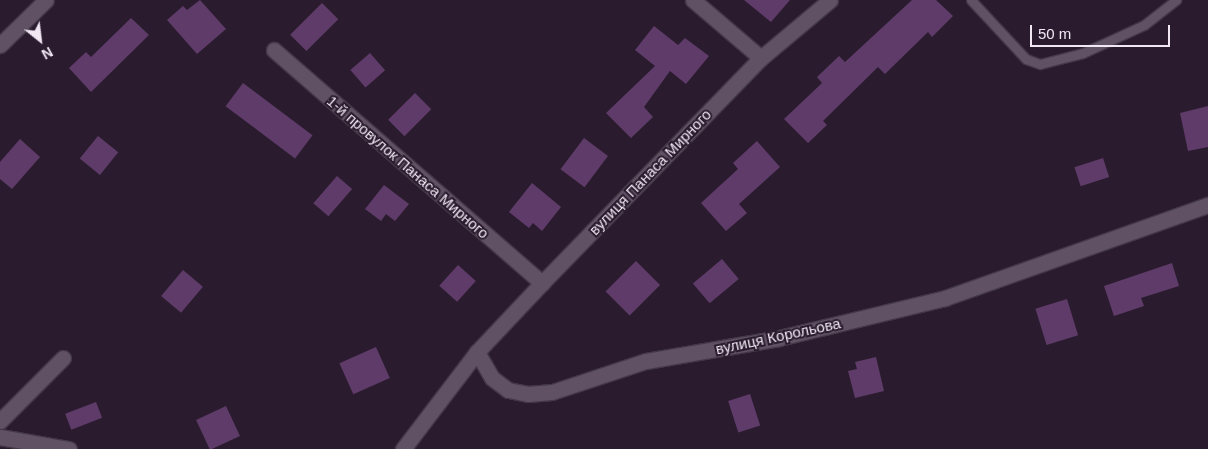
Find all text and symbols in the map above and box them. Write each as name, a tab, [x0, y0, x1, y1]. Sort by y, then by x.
north arrow	[15, 15, 65, 65]
scale bar	[1033, 15, 1173, 47]
text: 50 m	[1038, 25, 1071, 42]
text: N	[39, 44, 56, 63]
street label: 1-й провулок Панаса Мирного	[323, 92, 493, 242]
street label: вулиця Панаса Мирного	[585, 105, 715, 239]
street label: вулиця Корольова	[714, 314, 842, 358]

